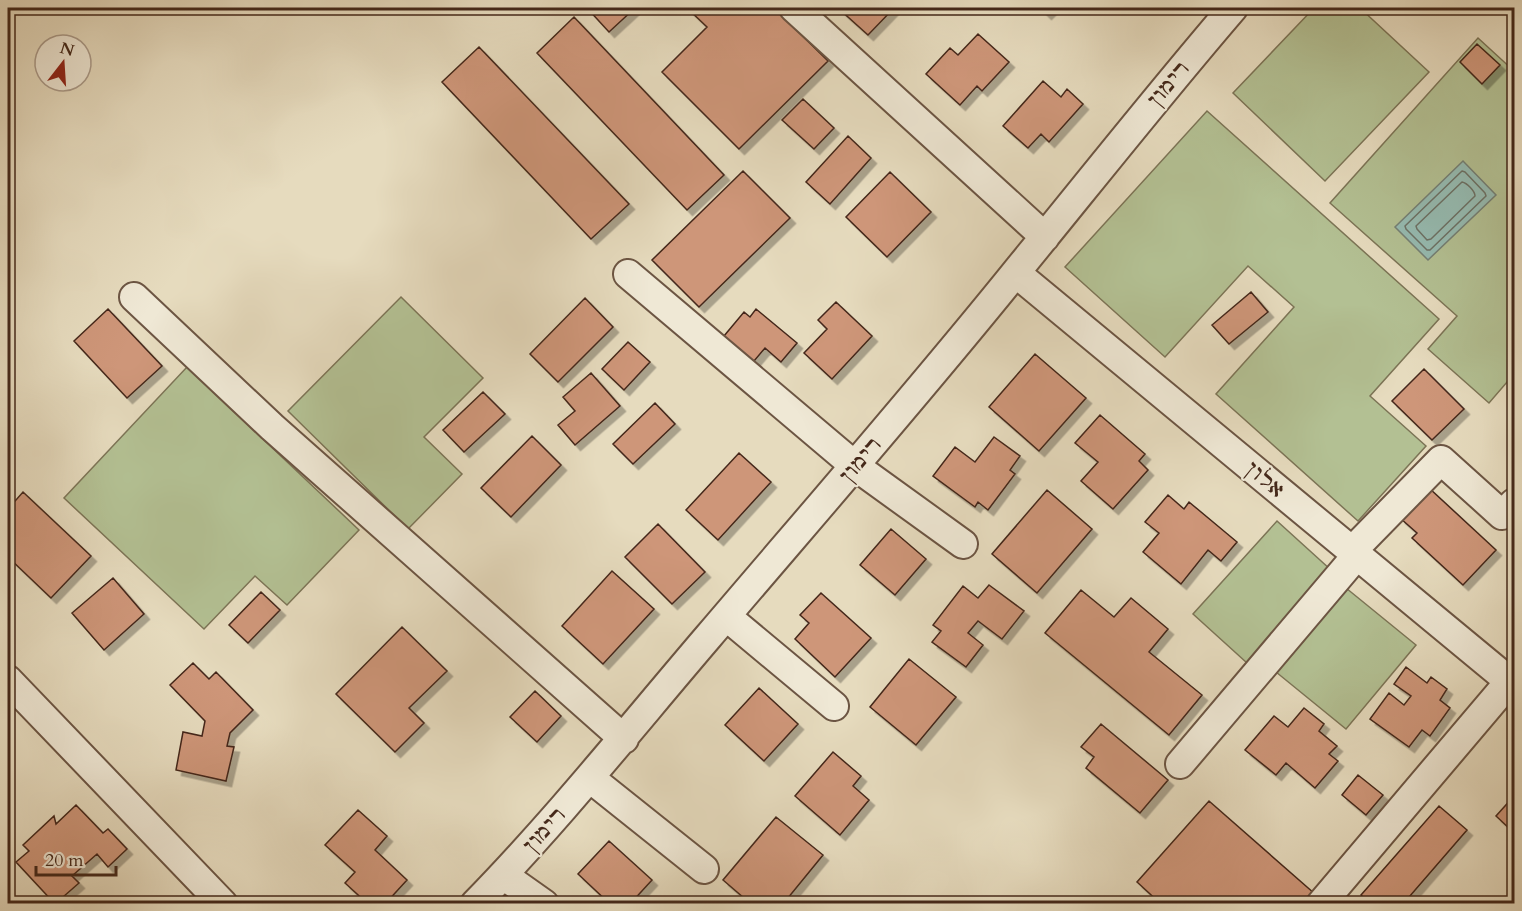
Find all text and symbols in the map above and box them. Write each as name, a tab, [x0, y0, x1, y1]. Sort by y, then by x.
north arrow	[33, 33, 93, 93]
text: N	[57, 37, 77, 62]
street label: רימון	[1141, 55, 1196, 113]
street label: רימון	[833, 431, 888, 489]
street label: אלון	[1239, 454, 1291, 504]
street label: רימון	[516, 801, 572, 859]
scale bar	[36, 839, 116, 877]
text: 20 m	[45, 848, 84, 873]

